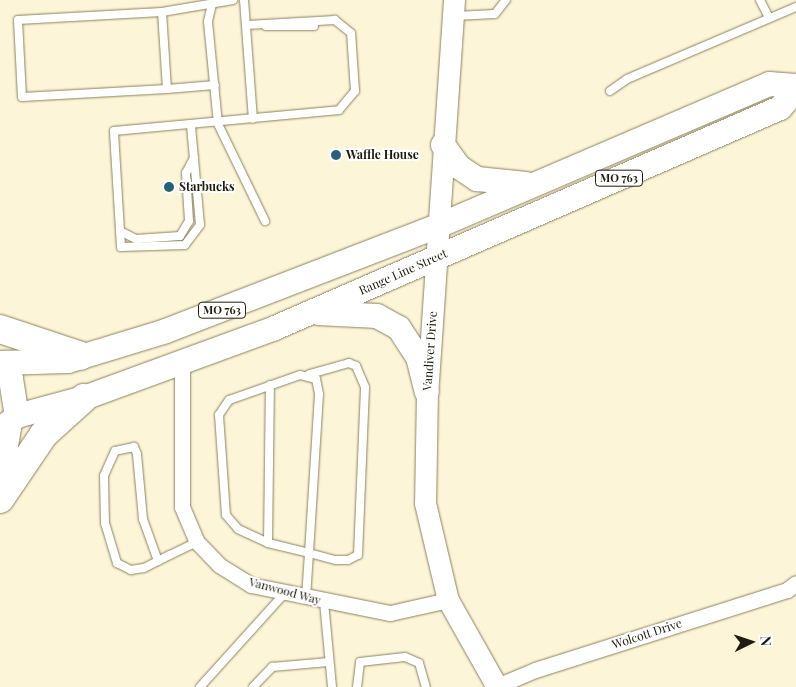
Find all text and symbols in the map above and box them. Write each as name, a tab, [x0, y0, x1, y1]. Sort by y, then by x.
place label: Waffle House	[346, 148, 419, 162]
marker: Waffle House	[330, 149, 342, 161]
road number: MO 763	[594, 170, 644, 187]
place label: Starbucks	[179, 180, 235, 194]
marker: Starbucks	[163, 181, 175, 193]
street label: Range Line Street	[357, 246, 449, 298]
road number: MO 763	[197, 302, 247, 318]
street label: Vandiver Drive	[420, 311, 440, 391]
street label: Vanwood Way	[247, 574, 323, 608]
street label: Wolcott Drive	[610, 616, 684, 652]
north arrow	[726, 617, 776, 667]
text: N	[757, 635, 776, 647]

